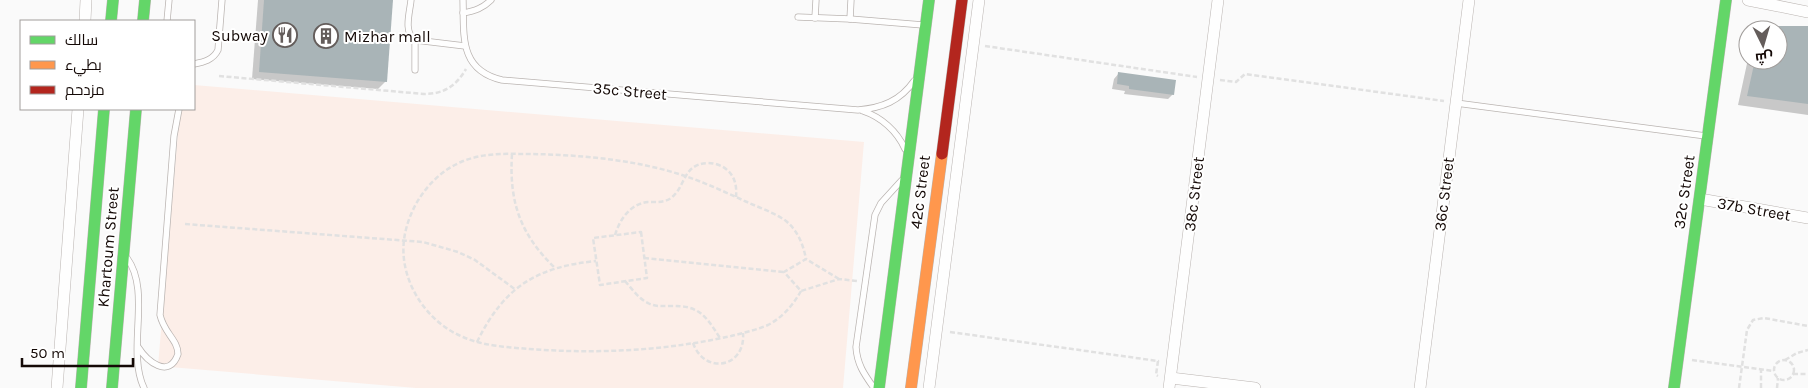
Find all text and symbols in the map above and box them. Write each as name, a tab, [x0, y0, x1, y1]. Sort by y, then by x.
legend	[20, 20, 195, 110]
north arrow	[1738, 20, 1788, 70]
restaurant icon: Subway	[272, 22, 298, 48]
building icon: Mizhar mall	[313, 23, 339, 49]
place label: Subway	[211, 26, 269, 45]
place label: Mizhar mall	[344, 27, 431, 46]
text: سالك	[65, 31, 98, 49]
text: ش	[1754, 48, 1774, 67]
text: بطيء	[65, 56, 102, 77]
street label: 35c Street	[592, 78, 668, 104]
text: مزدحم	[65, 81, 105, 100]
street label: 42c Street	[906, 154, 934, 230]
street label: 32c Street	[1669, 154, 1699, 230]
street label: 38c Street	[1180, 155, 1208, 233]
street label: 36c Street	[1430, 156, 1458, 232]
street label: Khartoum Street	[93, 186, 123, 308]
street label: 37b Street	[1716, 193, 1792, 225]
scale bar	[22, 336, 134, 368]
text: 50 m	[30, 344, 65, 362]

